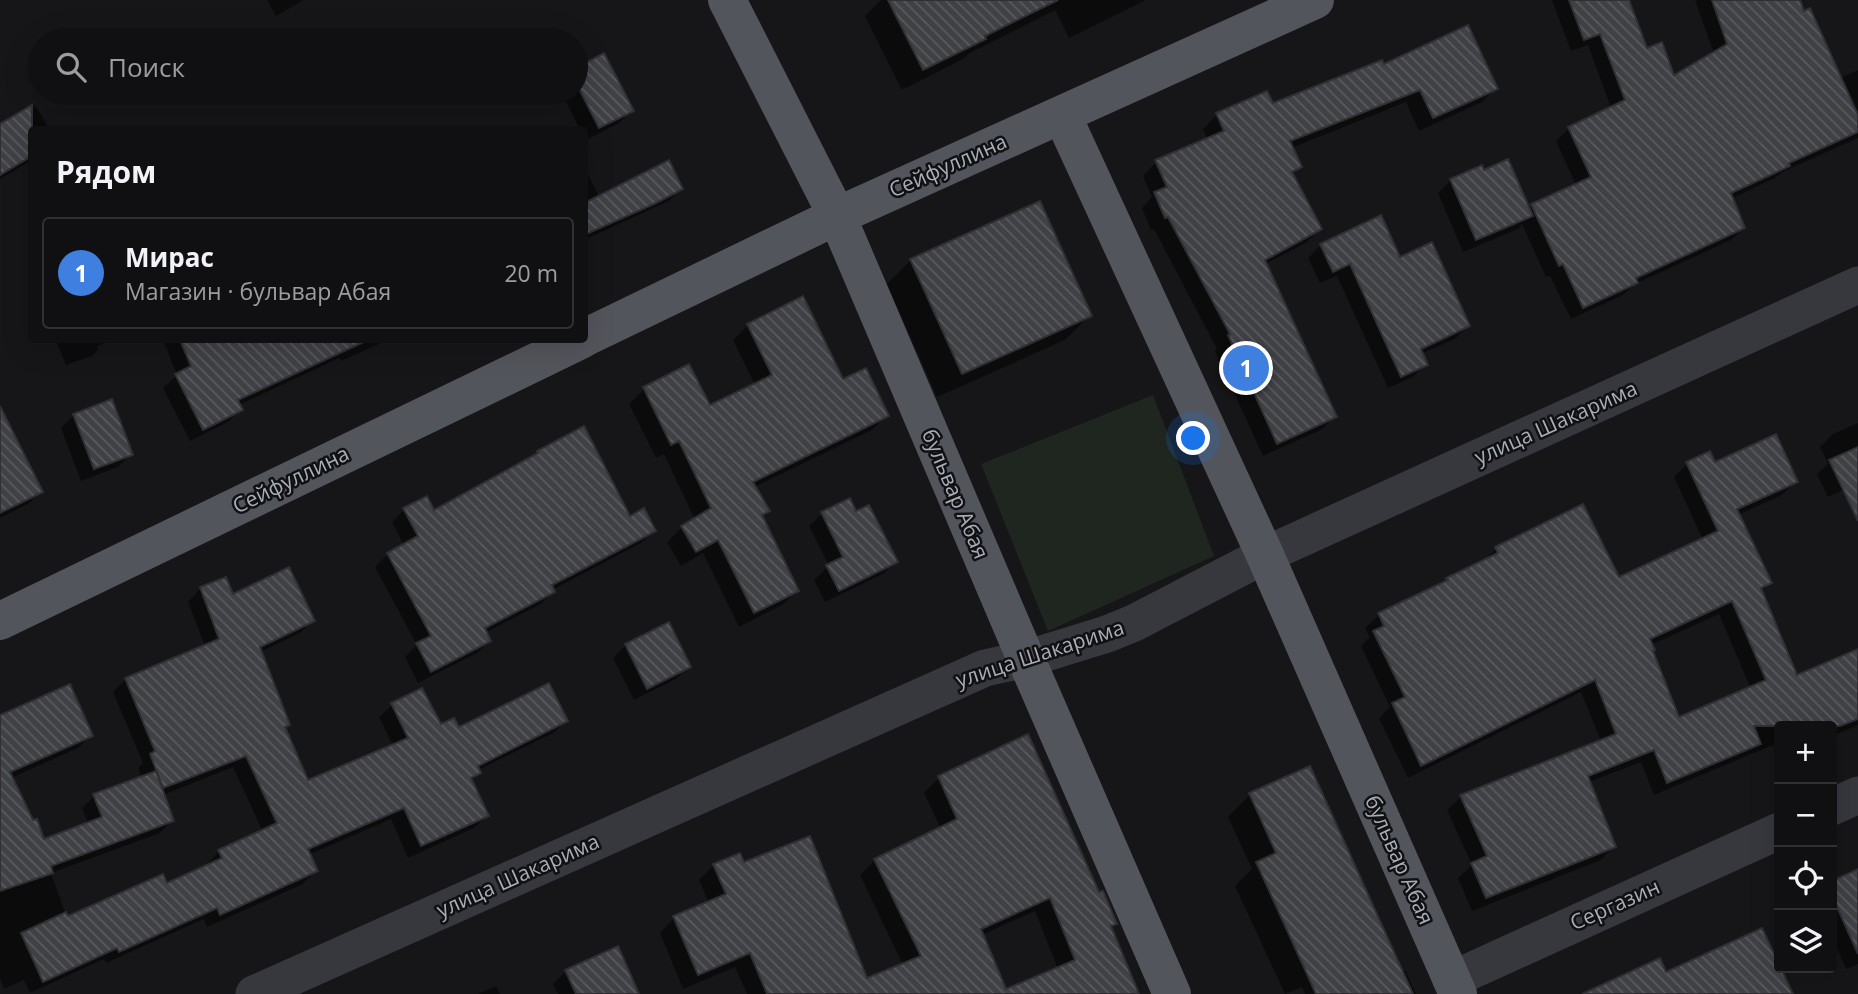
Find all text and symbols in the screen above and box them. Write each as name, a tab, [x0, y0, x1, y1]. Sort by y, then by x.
search box	[28, 28, 588, 105]
icon: search	[52, 48, 90, 86]
text: Поиск	[108, 49, 185, 85]
street label: Сейфуллина	[884, 127, 1011, 204]
text: Рядом	[56, 151, 156, 192]
text: Мирас	[125, 239, 214, 275]
text: 1	[74, 257, 88, 289]
text: 20 m	[504, 257, 558, 289]
text: Магазин · бульвар Абая	[125, 275, 391, 307]
pin: 1	[1223, 342, 1269, 394]
street label: улица Шакарима	[1470, 374, 1641, 471]
your location	[1176, 421, 1210, 455]
street label: бульвар Абая	[916, 424, 996, 563]
street label: Сейфуллина	[228, 439, 353, 519]
street label: улица Шакарима	[952, 613, 1127, 693]
map controls	[1774, 721, 1837, 973]
button: +	[1774, 721, 1837, 784]
button: −	[1774, 784, 1837, 847]
street label: бульвар Абая	[1359, 791, 1441, 929]
street label: улица Шакарима	[432, 827, 603, 924]
button: locate	[1774, 847, 1837, 910]
street label: Сергазин	[1565, 872, 1664, 936]
button: layers	[1774, 910, 1837, 973]

